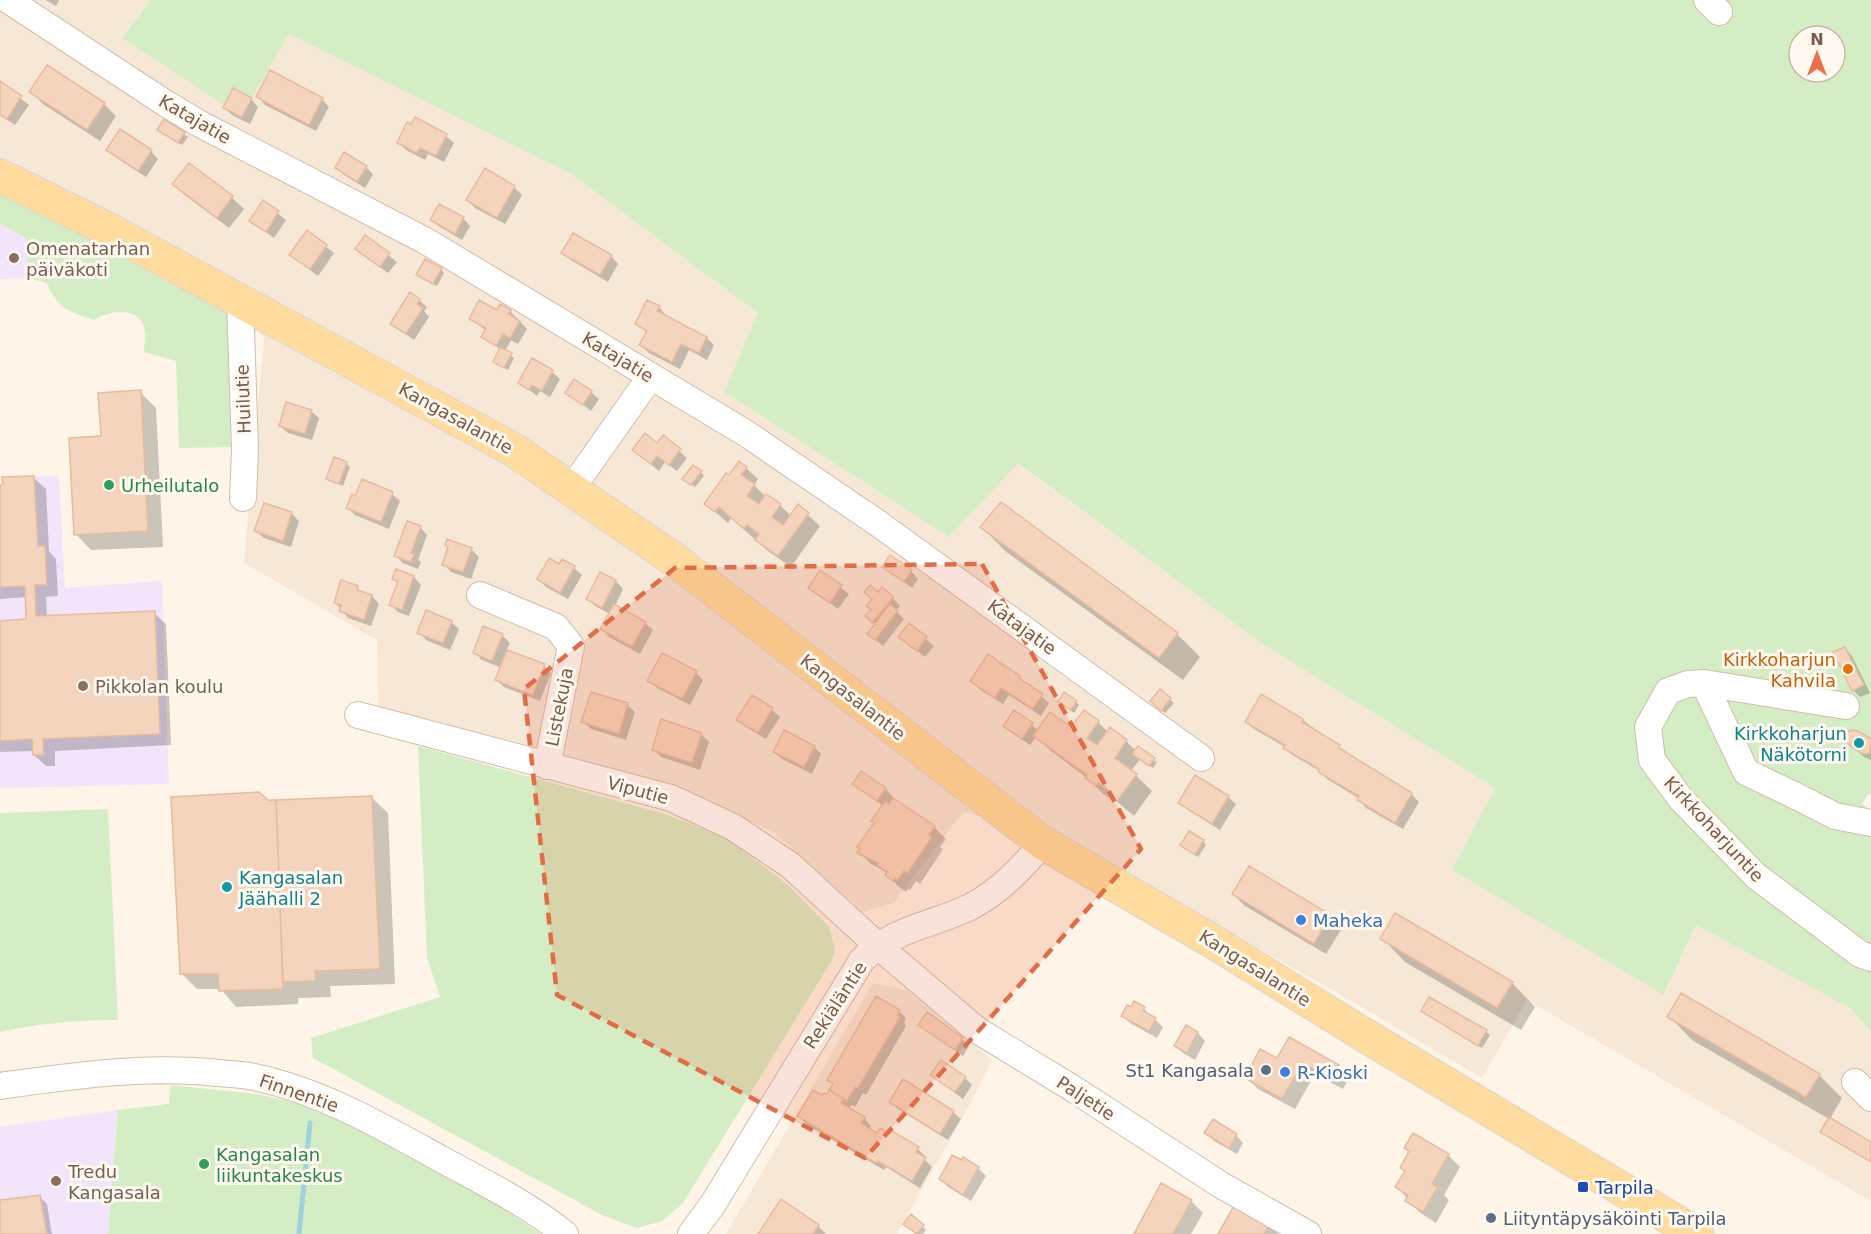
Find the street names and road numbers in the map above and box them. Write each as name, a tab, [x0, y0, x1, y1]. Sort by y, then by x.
street label: Katajatie	[155, 90, 235, 148]
street label: Katajatie	[578, 327, 658, 387]
street label: Huilutie	[231, 364, 255, 434]
street label: Kangasalantie	[395, 378, 517, 458]
street label: Katajatie	[984, 595, 1060, 659]
street label: Kangasalantie	[796, 650, 910, 744]
street label: Listekuja	[541, 666, 577, 748]
street label: Viputie	[605, 772, 671, 808]
street label: Kirkkoharjuntie	[1660, 772, 1768, 886]
street label: Kangasalantie	[1195, 925, 1315, 1011]
street label: Rekiäläntie	[799, 957, 871, 1053]
street label: Finnentie	[257, 1070, 341, 1116]
street label: Paljetie	[1053, 1071, 1119, 1125]

